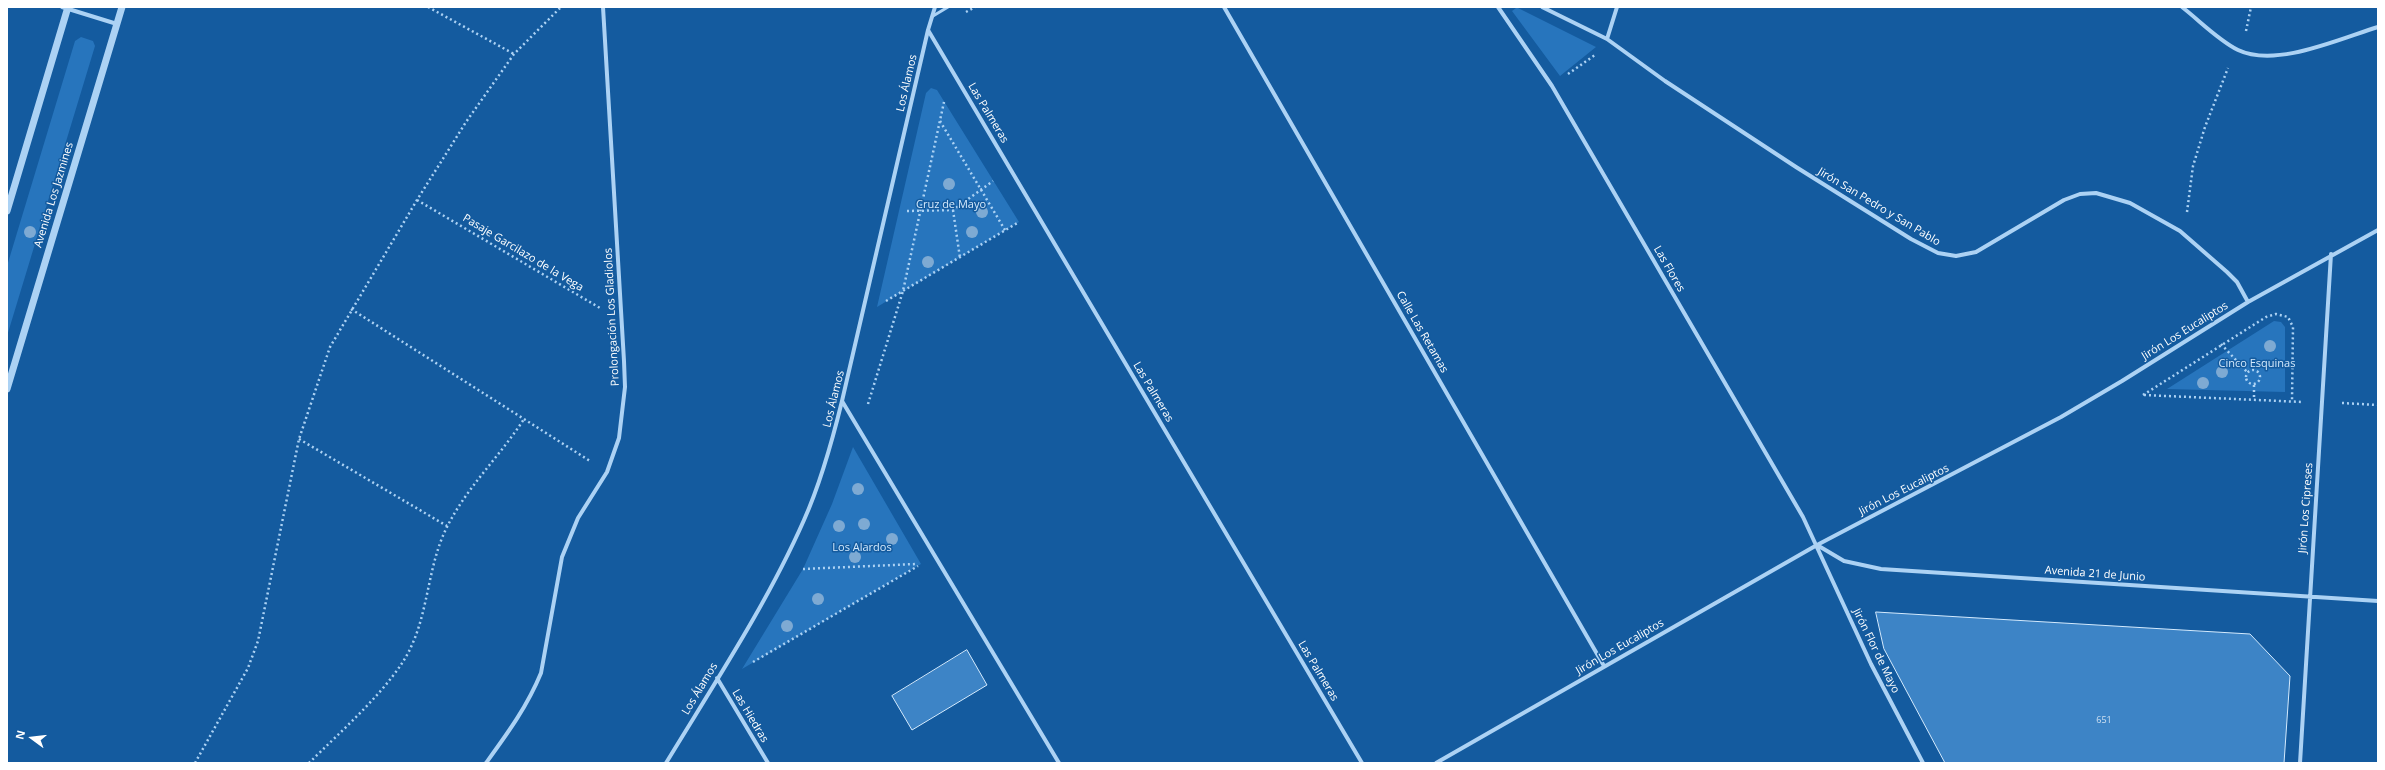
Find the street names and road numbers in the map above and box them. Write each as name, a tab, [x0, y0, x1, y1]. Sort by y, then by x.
street label: Los Álamos	[894, 53, 920, 113]
street label: Las Palmeras	[965, 81, 1011, 145]
street label: Avenida Los Jazmines	[32, 141, 76, 249]
street label: Jirón San Pedro y San Pablo	[1815, 165, 1943, 249]
street label: Pasaje Garcilazo de la Vega	[460, 212, 586, 294]
street label: Las Flores	[1651, 244, 1687, 294]
street label: Prolongación Los Gladiolos	[602, 248, 622, 386]
street label: Calle Las Retamas	[1393, 289, 1451, 375]
street label: Jirón Los Eucaliptos	[2139, 299, 2231, 363]
street label: Las Palmeras	[1130, 360, 1176, 424]
street label: Los Álamos	[821, 369, 847, 429]
street label: Jirón Los Eucaliptos	[1857, 462, 1951, 518]
street label: Jirón Los Cipreses	[2296, 462, 2316, 554]
street label: Avenida 21 de Junio	[2044, 564, 2146, 584]
street label: Jirón Flor de Mayo	[1850, 606, 1902, 696]
street label: Jirón Los Eucaliptos	[1574, 616, 1666, 678]
street label: Las Palmeras	[1295, 639, 1341, 703]
street label: Los Álamos	[679, 661, 721, 717]
street label: Las Hiedras	[729, 687, 771, 745]

